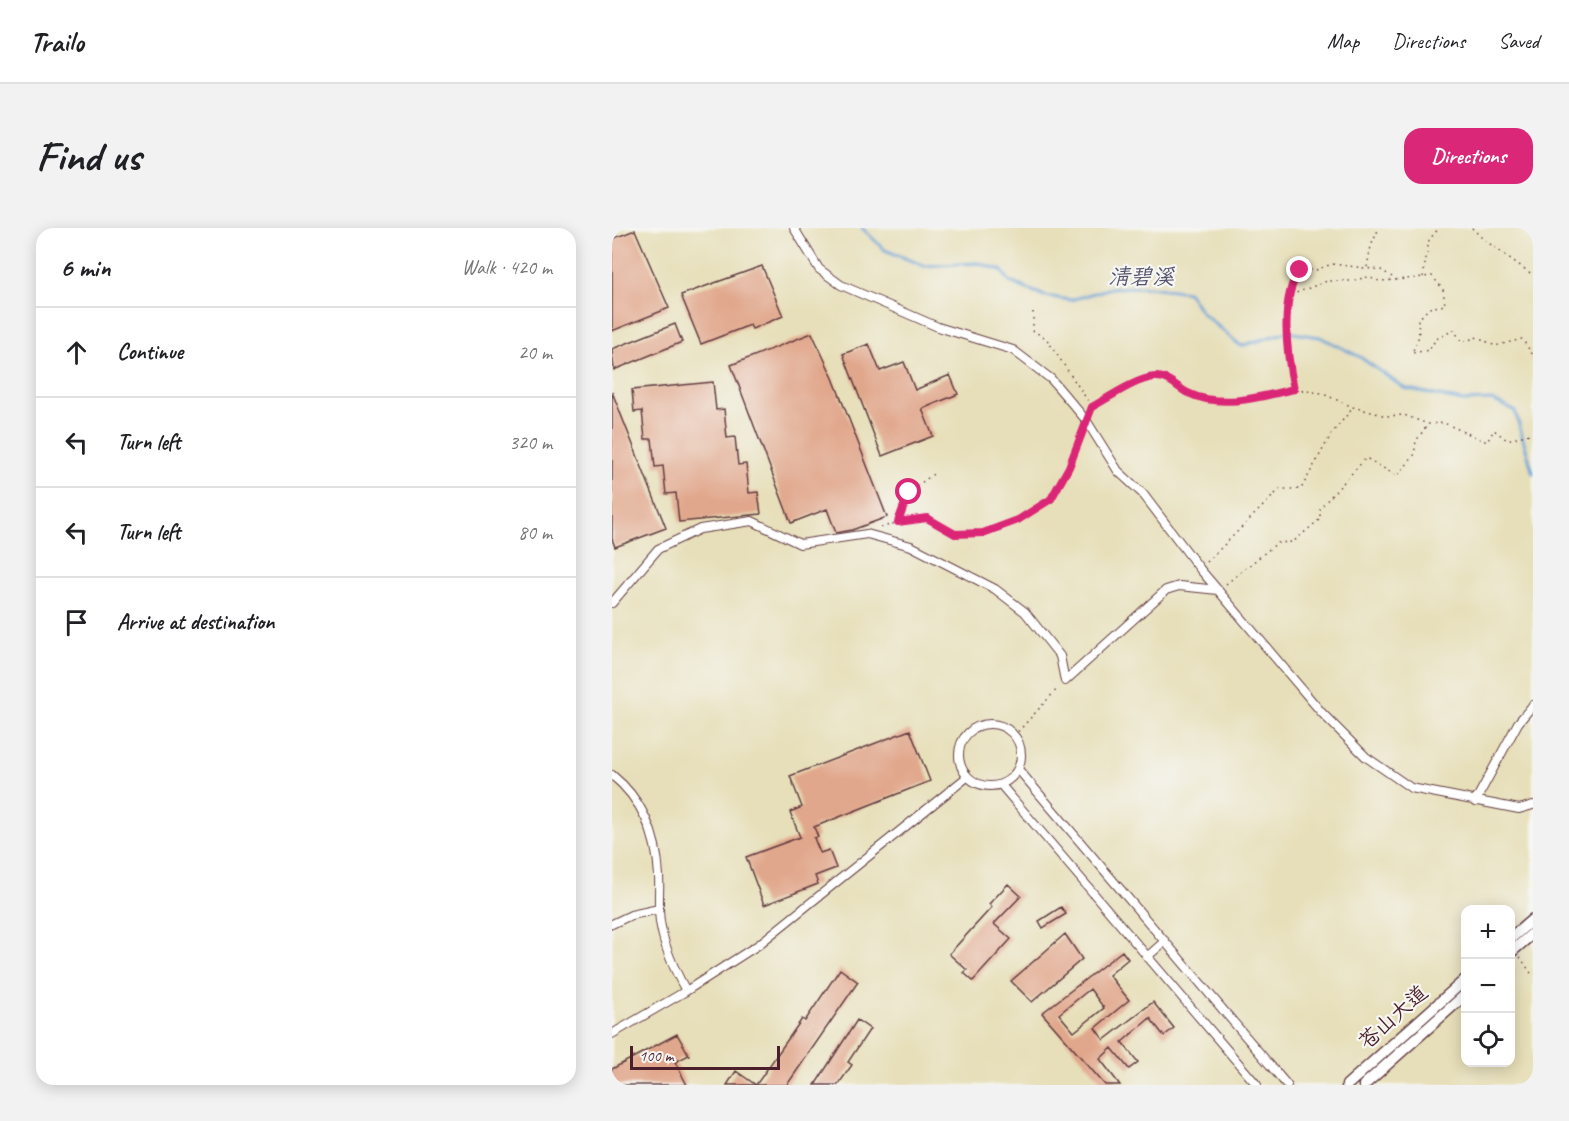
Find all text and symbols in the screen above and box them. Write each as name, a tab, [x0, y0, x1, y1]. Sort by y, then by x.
text: Trailo	[30, 24, 84, 59]
text: Map	[1327, 28, 1359, 54]
text: Directions	[1392, 28, 1465, 54]
text: Saved	[1498, 28, 1539, 54]
button: Directions	[1404, 128, 1533, 184]
text: Find us	[36, 130, 141, 183]
text: 6 min	[60, 251, 110, 284]
text: Walk · 420 m	[462, 255, 552, 280]
route end	[1286, 256, 1312, 282]
water label: 清碧溪	[1108, 263, 1175, 291]
icon: ahead	[60, 336, 93, 369]
text: Continue	[117, 338, 183, 366]
text: 20 m	[518, 340, 552, 365]
icon: left	[60, 426, 93, 459]
text: Turn left	[117, 428, 181, 456]
text: 320 m	[509, 430, 552, 455]
route start	[895, 478, 921, 504]
icon: left	[60, 516, 93, 549]
text: Turn left	[117, 518, 181, 546]
text: 80 m	[518, 520, 552, 545]
icon: arrive	[60, 606, 93, 639]
text: Arrive at destination	[117, 608, 274, 636]
map controls	[1461, 905, 1515, 1067]
button: +	[1461, 905, 1515, 959]
button: −	[1461, 959, 1515, 1013]
street label: 苍山大道	[1353, 979, 1433, 1055]
button: locate	[1461, 1013, 1515, 1067]
scale bar	[630, 1043, 780, 1070]
text: 100 m	[639, 1046, 673, 1066]

